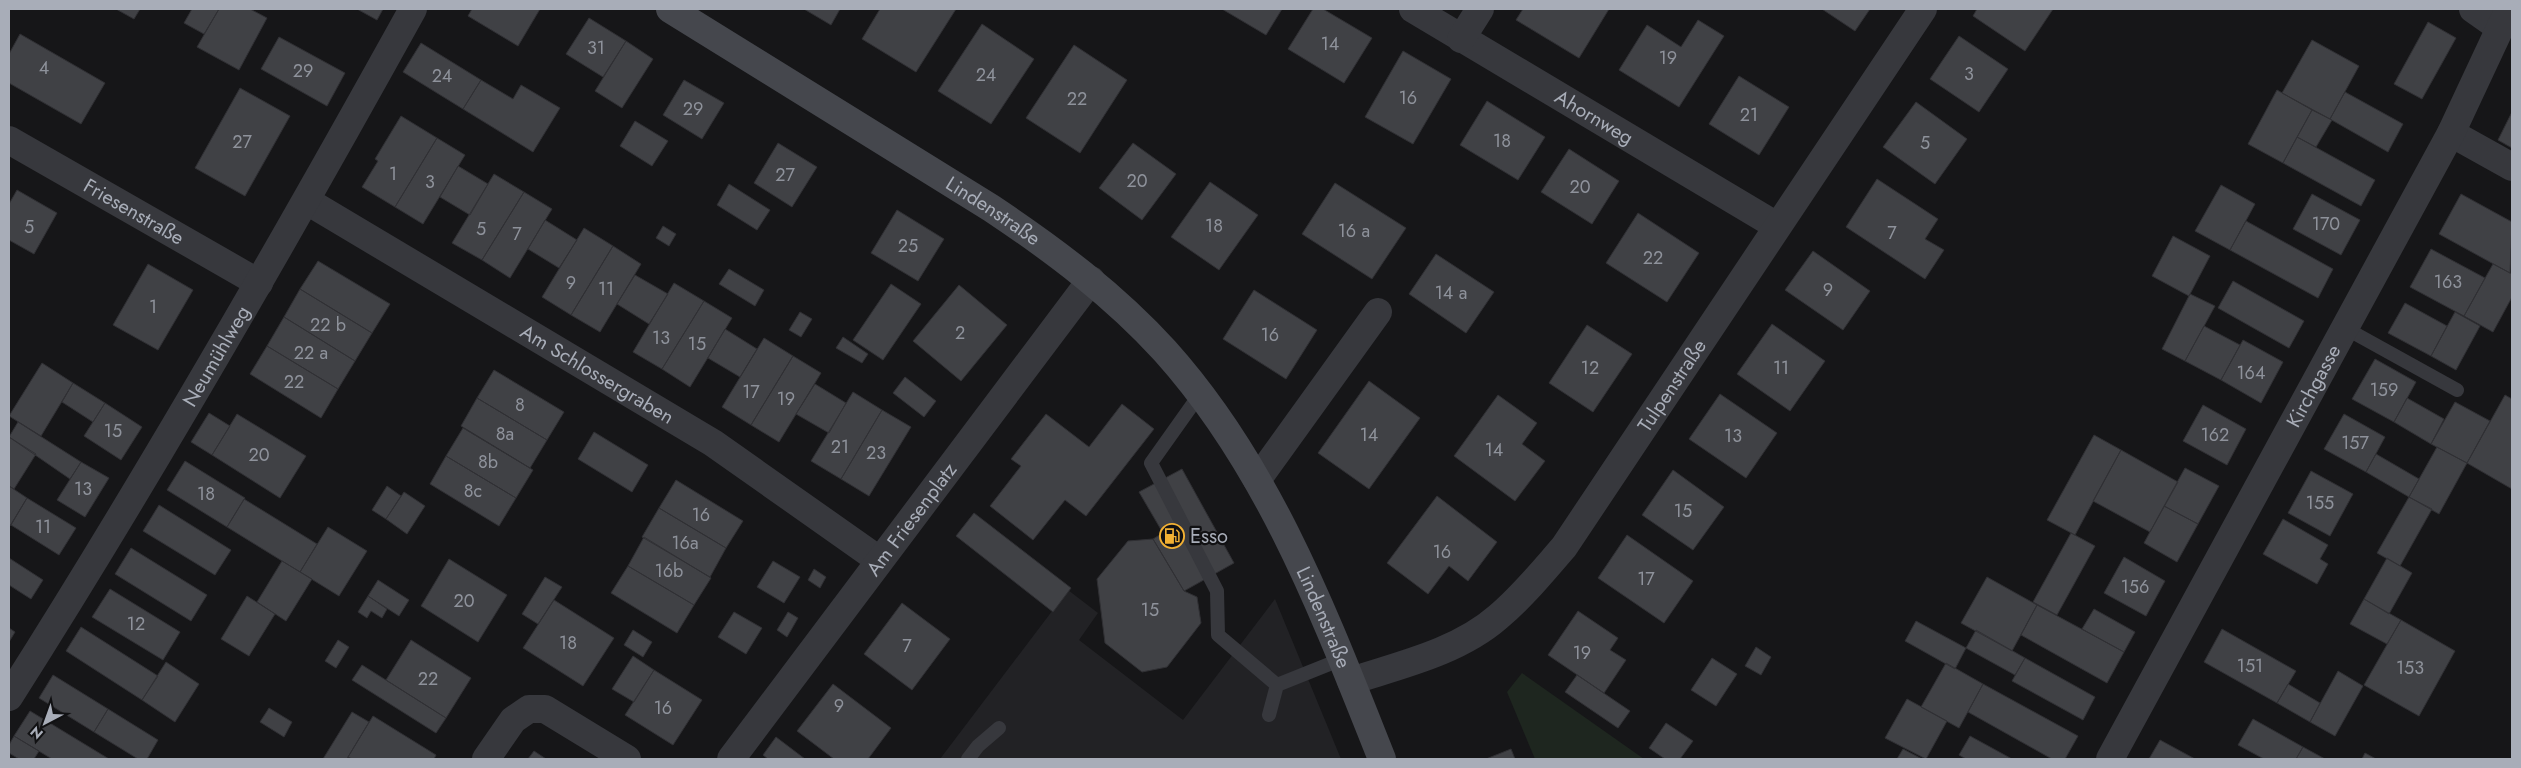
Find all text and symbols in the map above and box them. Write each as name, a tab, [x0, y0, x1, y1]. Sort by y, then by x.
house number: 14	[1321, 31, 1339, 57]
house number: 31	[587, 35, 605, 61]
house number: 19	[1659, 45, 1677, 71]
house number: 4	[39, 55, 49, 81]
house number: 29	[293, 58, 313, 84]
house number: 3	[1964, 61, 1974, 87]
house number: 24	[976, 62, 996, 88]
house number: 24	[432, 63, 452, 89]
street label: Ahornweg	[1549, 83, 1639, 152]
house number: 16	[1399, 85, 1417, 111]
house number: 22	[1067, 86, 1087, 112]
house number: 29	[683, 96, 703, 122]
house number: 21	[1740, 102, 1758, 128]
house number: 18	[1493, 128, 1511, 154]
house number: 27	[232, 129, 252, 155]
house number: 5	[1920, 130, 1930, 156]
house number: 1	[389, 161, 397, 187]
house number: 27	[775, 162, 795, 188]
house number: 20	[1126, 168, 1148, 194]
house number: 3	[425, 169, 435, 195]
street label: Lindenstraße	[940, 169, 1046, 253]
street label: Friesenstraße	[78, 172, 190, 252]
house number: 20	[1569, 174, 1591, 200]
house number: 170	[2312, 211, 2340, 237]
house number: 18	[1205, 213, 1223, 239]
house number: 5	[24, 214, 34, 240]
house number: 5	[476, 216, 486, 242]
house number: 16 a	[1338, 218, 1370, 244]
house number: 7	[1887, 220, 1897, 246]
house number: 7	[512, 221, 522, 247]
house number: 25	[898, 233, 918, 259]
house number: 22	[1643, 245, 1663, 271]
house number: 163	[2434, 269, 2462, 295]
house number: 9	[566, 270, 576, 296]
house number: 11	[598, 276, 614, 302]
house number: 9	[1823, 277, 1833, 303]
house number: 14 a	[1435, 280, 1467, 306]
house number: 1	[149, 294, 157, 320]
street label: Neumühlweg	[176, 300, 257, 412]
house number: 22 b	[310, 312, 346, 338]
street label: Am Schlossergraben	[515, 317, 679, 432]
house number: 2	[955, 320, 965, 346]
house number: 16	[1261, 322, 1279, 348]
house number: 13	[652, 325, 670, 351]
house number: 15	[688, 331, 706, 357]
street label: Tulpenstraße	[1631, 334, 1714, 438]
street label: Kirchgasse	[2279, 339, 2348, 433]
house number: 22 a	[294, 340, 328, 366]
house number: 12	[1581, 355, 1599, 381]
house number: 11	[1773, 355, 1789, 381]
house number: 164	[2237, 360, 2265, 386]
house number: 22	[284, 369, 304, 395]
house number: 159	[2370, 377, 2398, 403]
house number: 17	[742, 379, 760, 405]
house number: 19	[777, 386, 795, 412]
house number: 8	[515, 392, 525, 418]
house number: 15	[104, 418, 122, 444]
house number: 8a	[496, 421, 514, 447]
house number: 14	[1360, 422, 1378, 448]
house number: 162	[2201, 422, 2229, 448]
house number: 13	[1724, 423, 1742, 449]
house number: 157	[2341, 430, 2369, 456]
house number: 21	[831, 434, 849, 460]
house number: 14	[1485, 437, 1503, 463]
house number: 23	[866, 440, 886, 466]
house number: 20	[248, 442, 270, 468]
house number: 8b	[478, 449, 498, 475]
street label: Am Friesenplatz	[859, 457, 964, 582]
house number: 13	[74, 476, 92, 502]
house number: 8c	[464, 478, 482, 504]
house number: 18	[197, 481, 215, 507]
house number: 155	[2306, 490, 2334, 516]
house number: 15	[1674, 498, 1692, 524]
house number: 16	[692, 502, 710, 528]
house number: 11	[35, 514, 51, 540]
place label: Esso	[1190, 522, 1228, 551]
fuel station icon: Esso	[1159, 523, 1185, 549]
house number: 16a	[671, 530, 699, 556]
house number: 16	[1433, 539, 1451, 565]
house number: 16b	[655, 558, 683, 584]
street label: Lindenstraße	[1289, 562, 1358, 673]
house number: 17	[1637, 566, 1655, 592]
house number: 156	[2121, 574, 2149, 600]
house number: 20	[453, 588, 475, 614]
house number: 15	[1141, 597, 1159, 623]
house number: 12	[127, 611, 145, 637]
house number: 18	[559, 630, 577, 656]
house number: 7	[902, 633, 912, 659]
house number: 19	[1573, 640, 1591, 666]
house number: 151	[2237, 653, 2263, 679]
house number: 153	[2396, 655, 2424, 681]
house number: 22	[418, 666, 438, 692]
house number: 9	[834, 693, 844, 719]
house number: 16	[654, 695, 672, 721]
north arrow	[20, 698, 70, 748]
text: N	[26, 722, 47, 744]

